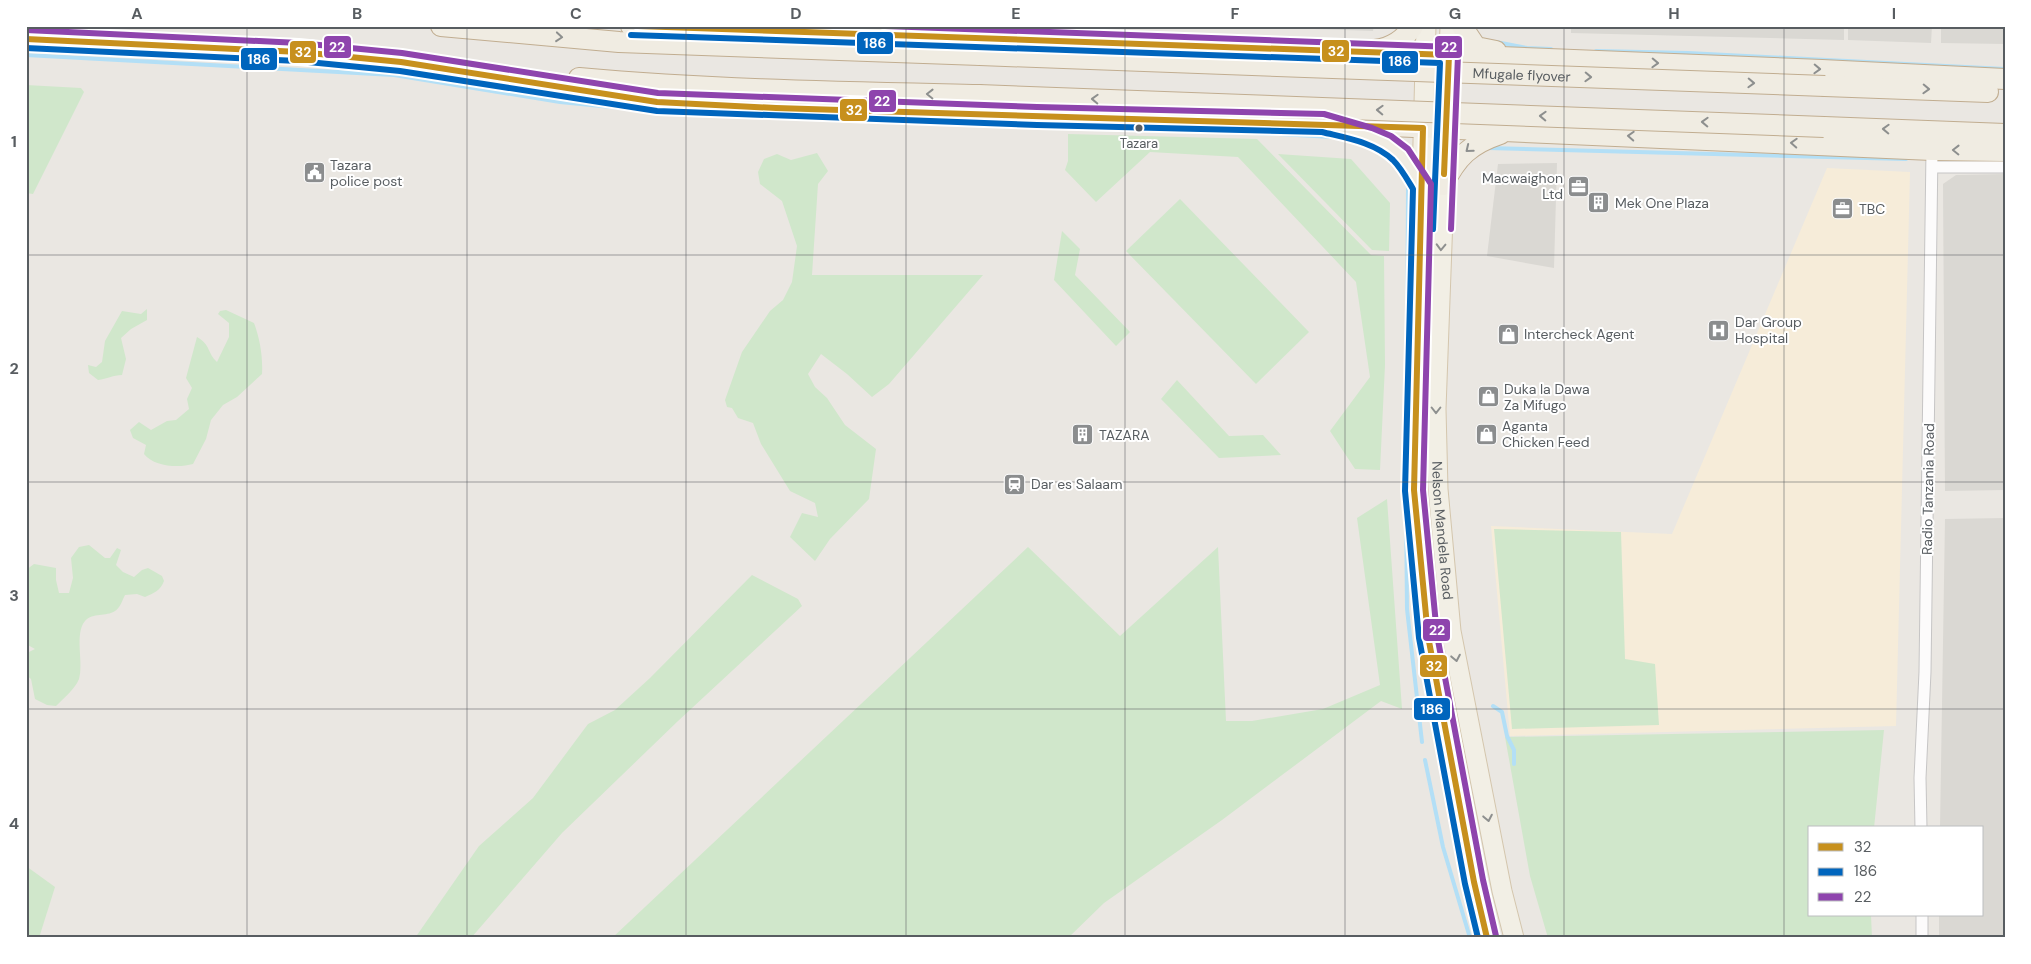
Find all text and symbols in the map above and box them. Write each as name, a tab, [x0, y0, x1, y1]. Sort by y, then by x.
text: A	[131, 3, 143, 24]
text: B	[352, 3, 362, 24]
text: C	[570, 3, 582, 24]
text: D	[790, 3, 802, 24]
text: E	[1011, 3, 1021, 24]
text: F	[1231, 3, 1240, 24]
text: G	[1449, 3, 1461, 24]
text: H	[1668, 3, 1680, 24]
text: I	[1892, 3, 1896, 24]
one-way arrow	[555, 31, 563, 42]
line badge: 186	[856, 31, 894, 55]
text: 186	[864, 34, 887, 52]
line badge: 22	[323, 35, 352, 59]
line badge: 22	[1434, 35, 1463, 59]
text: 22	[329, 38, 345, 56]
text: 22	[1441, 38, 1457, 56]
line badge: 32	[1321, 39, 1350, 63]
line badge: 32	[289, 40, 317, 64]
text: 32	[1328, 42, 1344, 60]
text: 32	[295, 43, 311, 61]
line badge: 186	[240, 47, 278, 71]
text: 186	[248, 50, 271, 68]
line badge: 186	[1381, 50, 1419, 74]
text: 186	[1389, 52, 1412, 70]
one-way arrow	[1651, 58, 1659, 69]
street label: Mfugale flyover	[1472, 64, 1571, 86]
one-way arrow	[1814, 64, 1822, 75]
one-way arrow	[1584, 72, 1592, 82]
one-way arrow	[1747, 78, 1755, 88]
one-way arrow	[1923, 84, 1931, 95]
line badge: 22	[868, 89, 897, 113]
one-way arrow	[926, 89, 934, 99]
text: 22	[874, 92, 890, 110]
one-way arrow	[1091, 94, 1099, 105]
line badge: 32	[839, 98, 868, 122]
text: 32	[846, 101, 862, 119]
one-way arrow	[1376, 105, 1384, 115]
one-way arrow	[1538, 111, 1546, 121]
one-way arrow	[1701, 117, 1709, 128]
marker: Tazara	[1134, 123, 1144, 133]
one-way arrow	[1882, 124, 1890, 135]
text: 1	[11, 131, 17, 152]
one-way arrow	[1627, 131, 1635, 142]
place label: Tazara	[1120, 135, 1158, 152]
one-way arrow	[1789, 138, 1797, 149]
one-way arrow	[1466, 144, 1475, 152]
one-way arrow	[1952, 145, 1960, 155]
place label: Tazara police post	[330, 156, 403, 190]
public building icon: Tazara police post	[302, 161, 326, 185]
place label: Macwaighon Ltd	[1482, 169, 1563, 203]
office icon: Macwaighon Ltd	[1567, 174, 1591, 198]
building icon: Mek One Plaza	[1587, 191, 1611, 215]
place label: Mek One Plaza	[1615, 194, 1709, 212]
office icon: TBC	[1831, 197, 1855, 221]
place label: TBC	[1859, 200, 1885, 218]
one-way arrow	[1436, 244, 1446, 251]
place label: Dar Group Hospital	[1735, 313, 1802, 347]
hospital icon: Dar Group Hospital	[1707, 318, 1731, 342]
shop icon: Intercheck Agent	[1496, 322, 1520, 346]
place label: Intercheck Agent	[1524, 325, 1635, 343]
text: 2	[9, 358, 19, 379]
place label: Duka la Dawa Za Mifugo	[1504, 380, 1590, 414]
shop icon: Duka la Dawa Za Mifugo	[1476, 385, 1500, 409]
one-way arrow	[1431, 406, 1441, 414]
place label: Aganta Chicken Feed	[1502, 417, 1590, 451]
shop icon: Aganta Chicken Feed	[1474, 422, 1498, 446]
building icon: TAZARA	[1071, 423, 1095, 447]
street label: Radio Tanzania Road	[1918, 423, 1938, 555]
place label: TAZARA	[1099, 426, 1150, 444]
street label: Nelson Mandela Road	[1428, 461, 1457, 601]
station icon: Dar es Salaam	[1003, 472, 1027, 496]
place label: Dar es Salaam	[1031, 475, 1122, 493]
text: 3	[9, 585, 19, 606]
line badge: 22	[1422, 618, 1451, 642]
text: 22	[1429, 621, 1445, 639]
line badge: 32	[1419, 654, 1448, 678]
one-way arrow	[1451, 654, 1461, 663]
text: 32	[1426, 657, 1442, 675]
line badge: 186	[1413, 697, 1451, 721]
text: 186	[1421, 700, 1444, 718]
text: 4	[9, 813, 19, 834]
one-way arrow	[1482, 814, 1492, 822]
legend	[1808, 826, 1984, 916]
text: 32	[1854, 837, 1872, 857]
text: 186	[1854, 861, 1877, 881]
text: 22	[1854, 887, 1871, 907]

